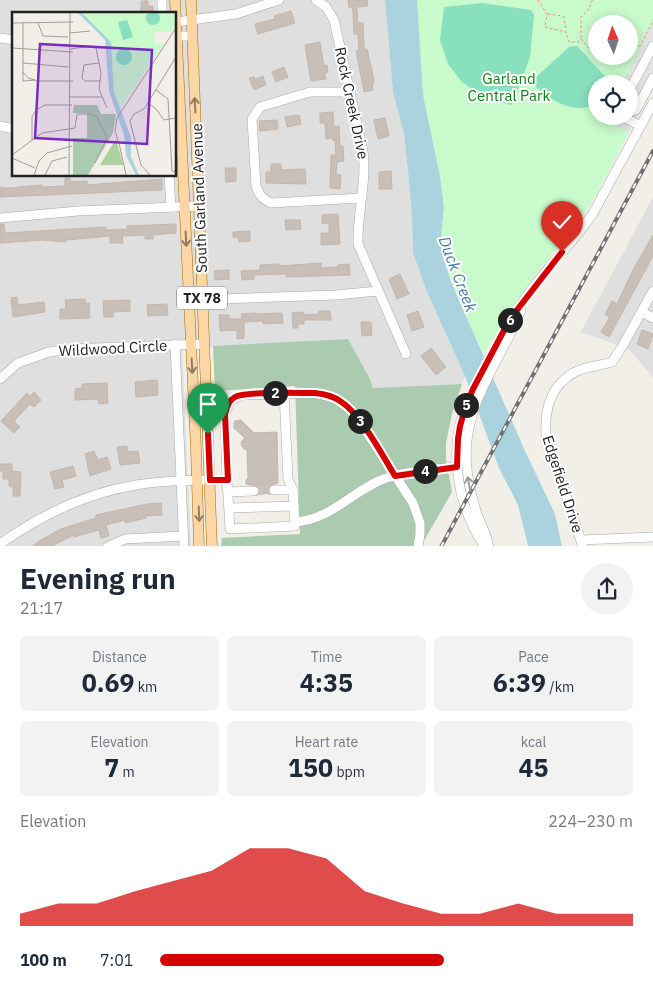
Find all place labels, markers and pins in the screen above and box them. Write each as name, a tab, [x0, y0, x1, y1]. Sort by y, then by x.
pin	[541, 201, 583, 252]
pin: 6	[498, 308, 522, 332]
pin: 2	[262, 380, 288, 406]
pin	[187, 383, 229, 434]
pin: 5	[454, 392, 478, 418]
pin: 3	[348, 408, 372, 434]
pin: 4	[412, 458, 438, 484]

